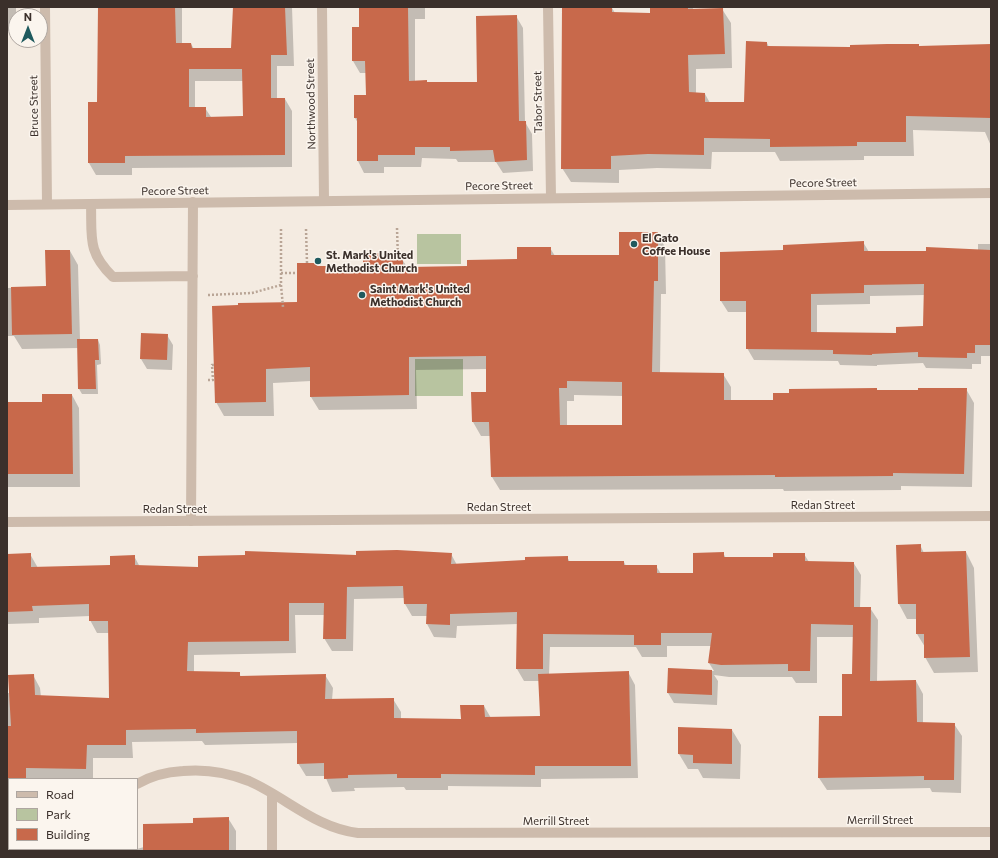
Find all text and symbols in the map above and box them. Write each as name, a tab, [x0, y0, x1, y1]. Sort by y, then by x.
north arrow	[8, 8, 48, 48]
text: N	[24, 10, 32, 23]
street label: Northwood Street	[304, 58, 318, 150]
street label: Tabor Street	[531, 71, 545, 133]
street label: Bruce Street	[27, 75, 41, 137]
street label: Pecore Street	[789, 176, 857, 190]
street label: Pecore Street	[465, 179, 533, 193]
street label: Pecore Street	[141, 184, 209, 198]
place label: El Gato Coffee House	[642, 231, 710, 257]
marker: El Gato Coffee House	[629, 239, 639, 249]
place label: St. Mark's United Methodist Church	[326, 248, 417, 274]
marker: St. Mark's United Methodist Church	[313, 256, 323, 266]
place label: Saint Mark's United Methodist Church	[370, 282, 470, 308]
marker: Saint Mark's United Methodist Church	[357, 290, 367, 300]
street label: Redan Street	[791, 498, 855, 512]
street label: Redan Street	[467, 500, 531, 514]
street label: Redan Street	[143, 502, 207, 516]
legend	[8, 778, 138, 850]
text: Road	[46, 787, 74, 801]
text: Park	[46, 807, 71, 821]
street label: Merrill Street	[847, 813, 913, 827]
street label: Merrill Street	[523, 814, 589, 828]
text: Building	[46, 827, 90, 841]

